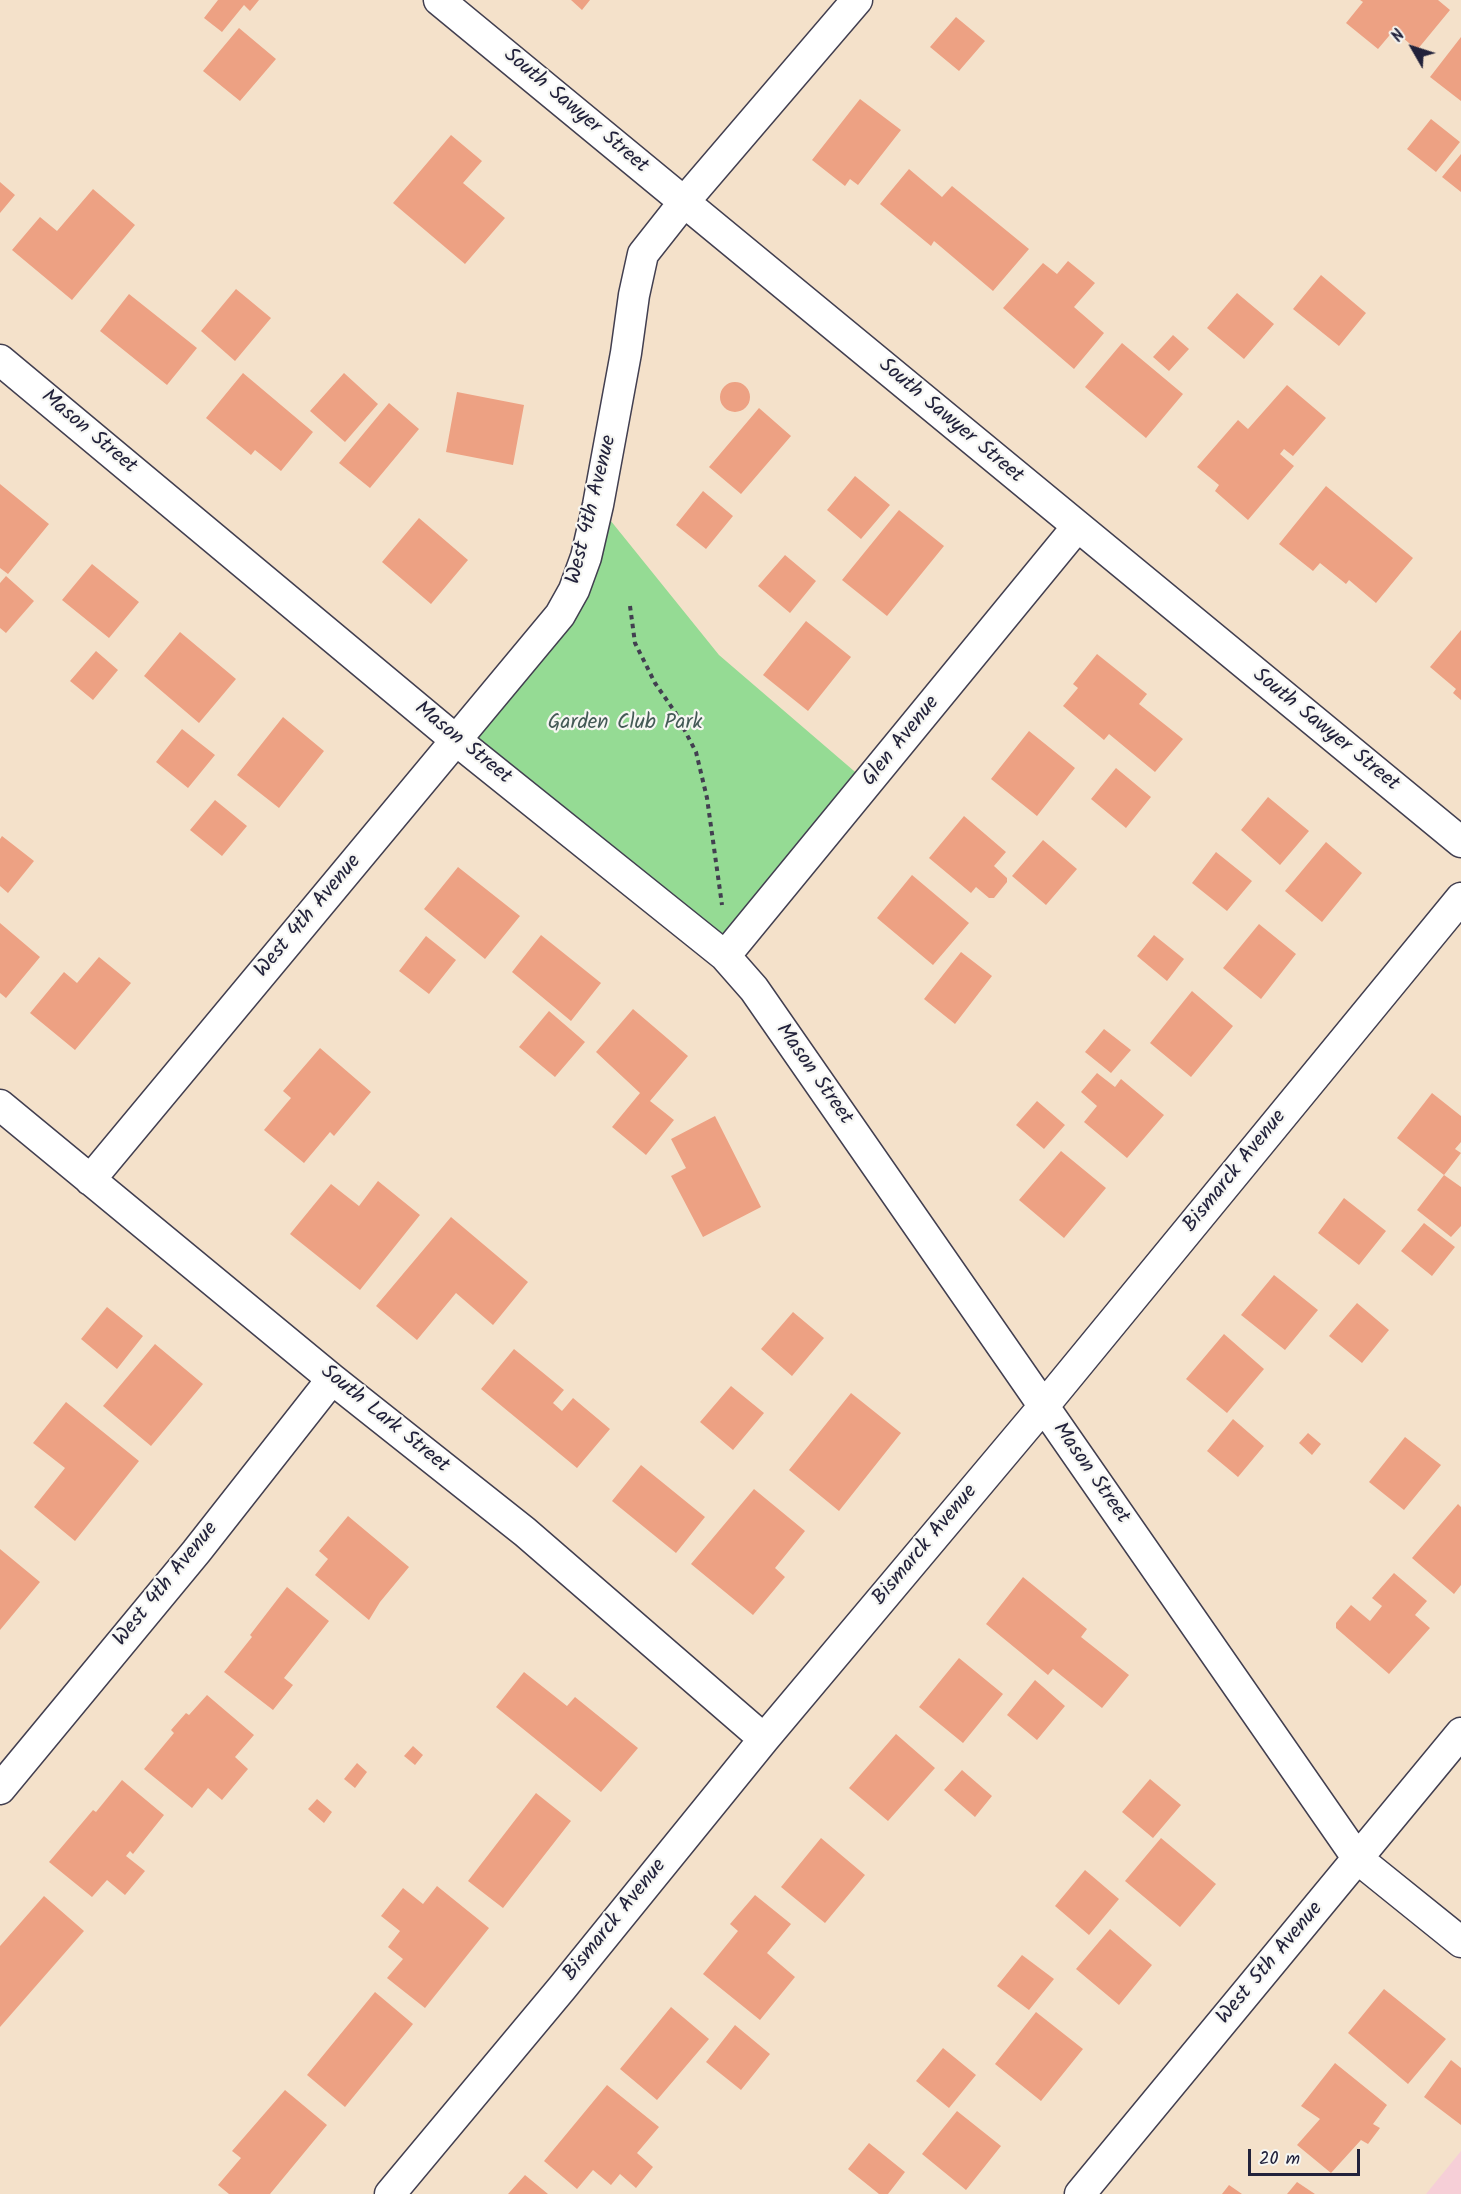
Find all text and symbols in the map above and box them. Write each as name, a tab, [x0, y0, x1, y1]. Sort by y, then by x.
north arrow	[1383, 18, 1443, 78]
text: N	[1386, 25, 1412, 48]
street label: South Sawyer Street	[497, 44, 653, 180]
street label: South Sawyer Street	[872, 354, 1028, 490]
street label: Mason Street	[35, 386, 141, 480]
street label: West 4th Avenue	[562, 433, 624, 587]
street label: South Sawyer Street	[1246, 664, 1404, 798]
street label: Glen Avenue	[858, 692, 946, 792]
street label: Mason Street	[408, 697, 516, 791]
park label: Garden Club Park	[548, 711, 702, 737]
street label: West 4th Avenue	[250, 850, 368, 984]
street label: Mason Street	[769, 1020, 857, 1130]
street label: Bismarck Avenue	[1179, 1106, 1293, 1238]
street label: South Lark Street	[315, 1360, 453, 1480]
street label: Mason Street	[1046, 1419, 1134, 1529]
street label: Bismarck Avenue	[868, 1480, 984, 1612]
street label: West 4th Avenue	[109, 1518, 225, 1652]
street label: Bismarck Avenue	[559, 1855, 673, 1987]
street label: West 5th Avenue	[1212, 1898, 1330, 2030]
scale bar	[1251, 2137, 1364, 2175]
text: 20 m	[1259, 2145, 1300, 2174]

